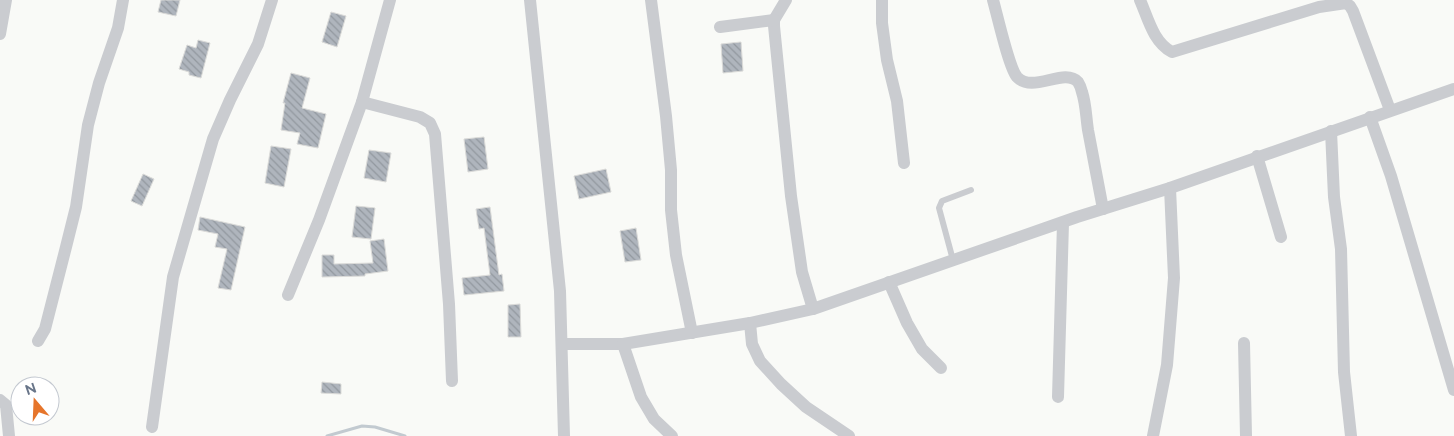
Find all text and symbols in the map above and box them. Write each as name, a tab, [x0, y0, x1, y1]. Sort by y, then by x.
north arrow	[10, 376, 60, 426]
text: N	[23, 379, 38, 398]

